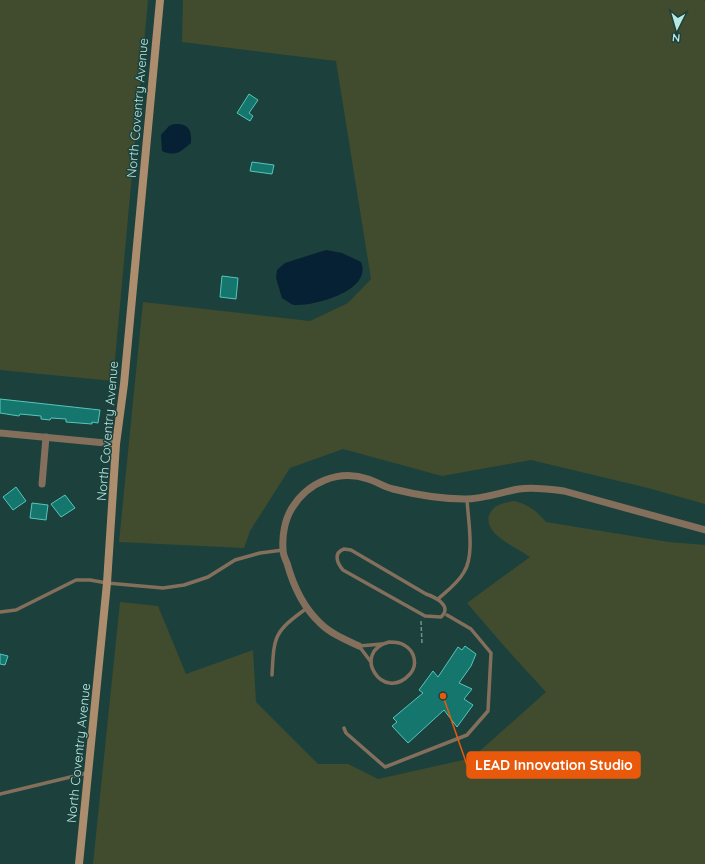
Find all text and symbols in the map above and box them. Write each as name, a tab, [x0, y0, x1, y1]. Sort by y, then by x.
north arrow	[657, 8, 697, 48]
text: N	[671, 31, 681, 45]
street label: North Coventry Avenue	[123, 37, 151, 179]
street label: North Coventry Avenue	[93, 360, 121, 502]
street label: North Coventry Avenue	[63, 682, 93, 824]
callout: LEAD Innovation Studio	[467, 752, 640, 778]
text: LEAD Innovation Studio	[475, 756, 633, 774]

